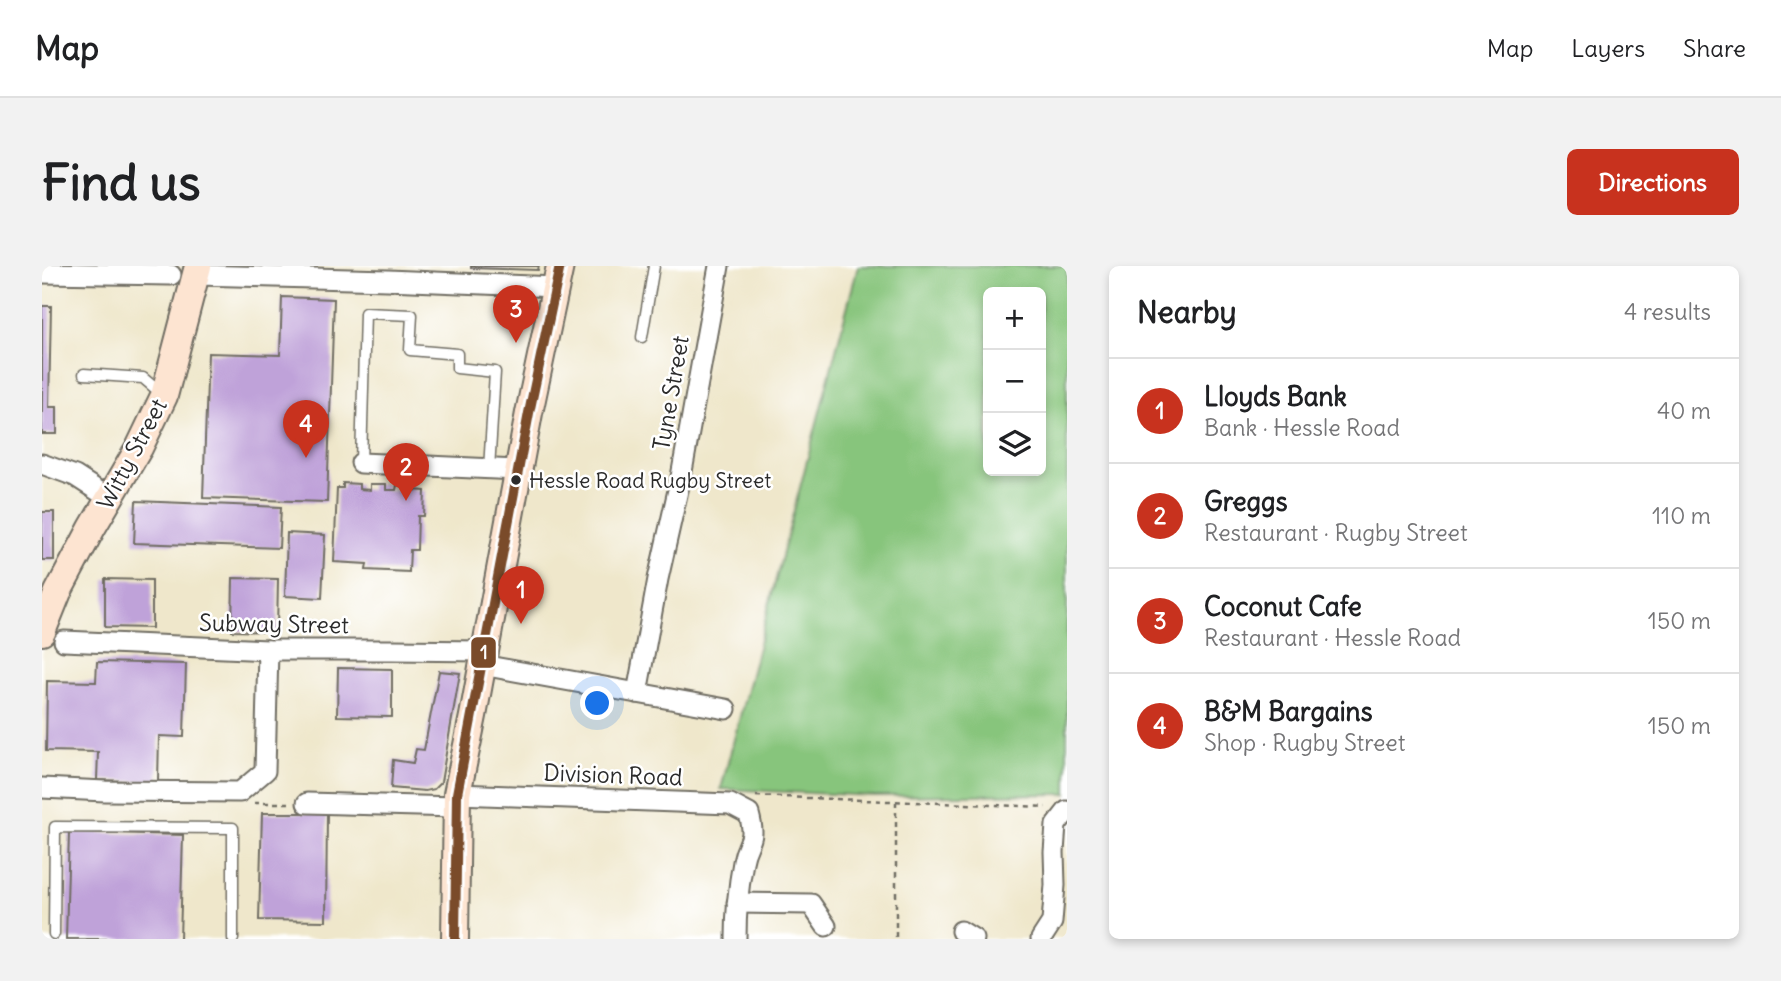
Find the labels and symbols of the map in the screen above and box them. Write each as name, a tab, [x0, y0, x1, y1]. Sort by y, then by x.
pin: 3	[493, 285, 539, 343]
street label: Tyne Street	[646, 333, 695, 453]
street label: Witty Street	[90, 393, 173, 514]
pin: 4	[283, 400, 329, 458]
pin: 2	[383, 443, 429, 501]
place label: Hessle Road Rugby Street	[529, 467, 771, 494]
marker: Hessle Road Rugby Street	[509, 473, 523, 487]
pin: 1	[498, 566, 544, 624]
street label: Subway Street	[199, 608, 349, 639]
line badge: 1	[470, 636, 497, 669]
text: 1	[480, 640, 488, 664]
your location	[580, 686, 614, 720]
street label: Division Road	[543, 758, 683, 791]

